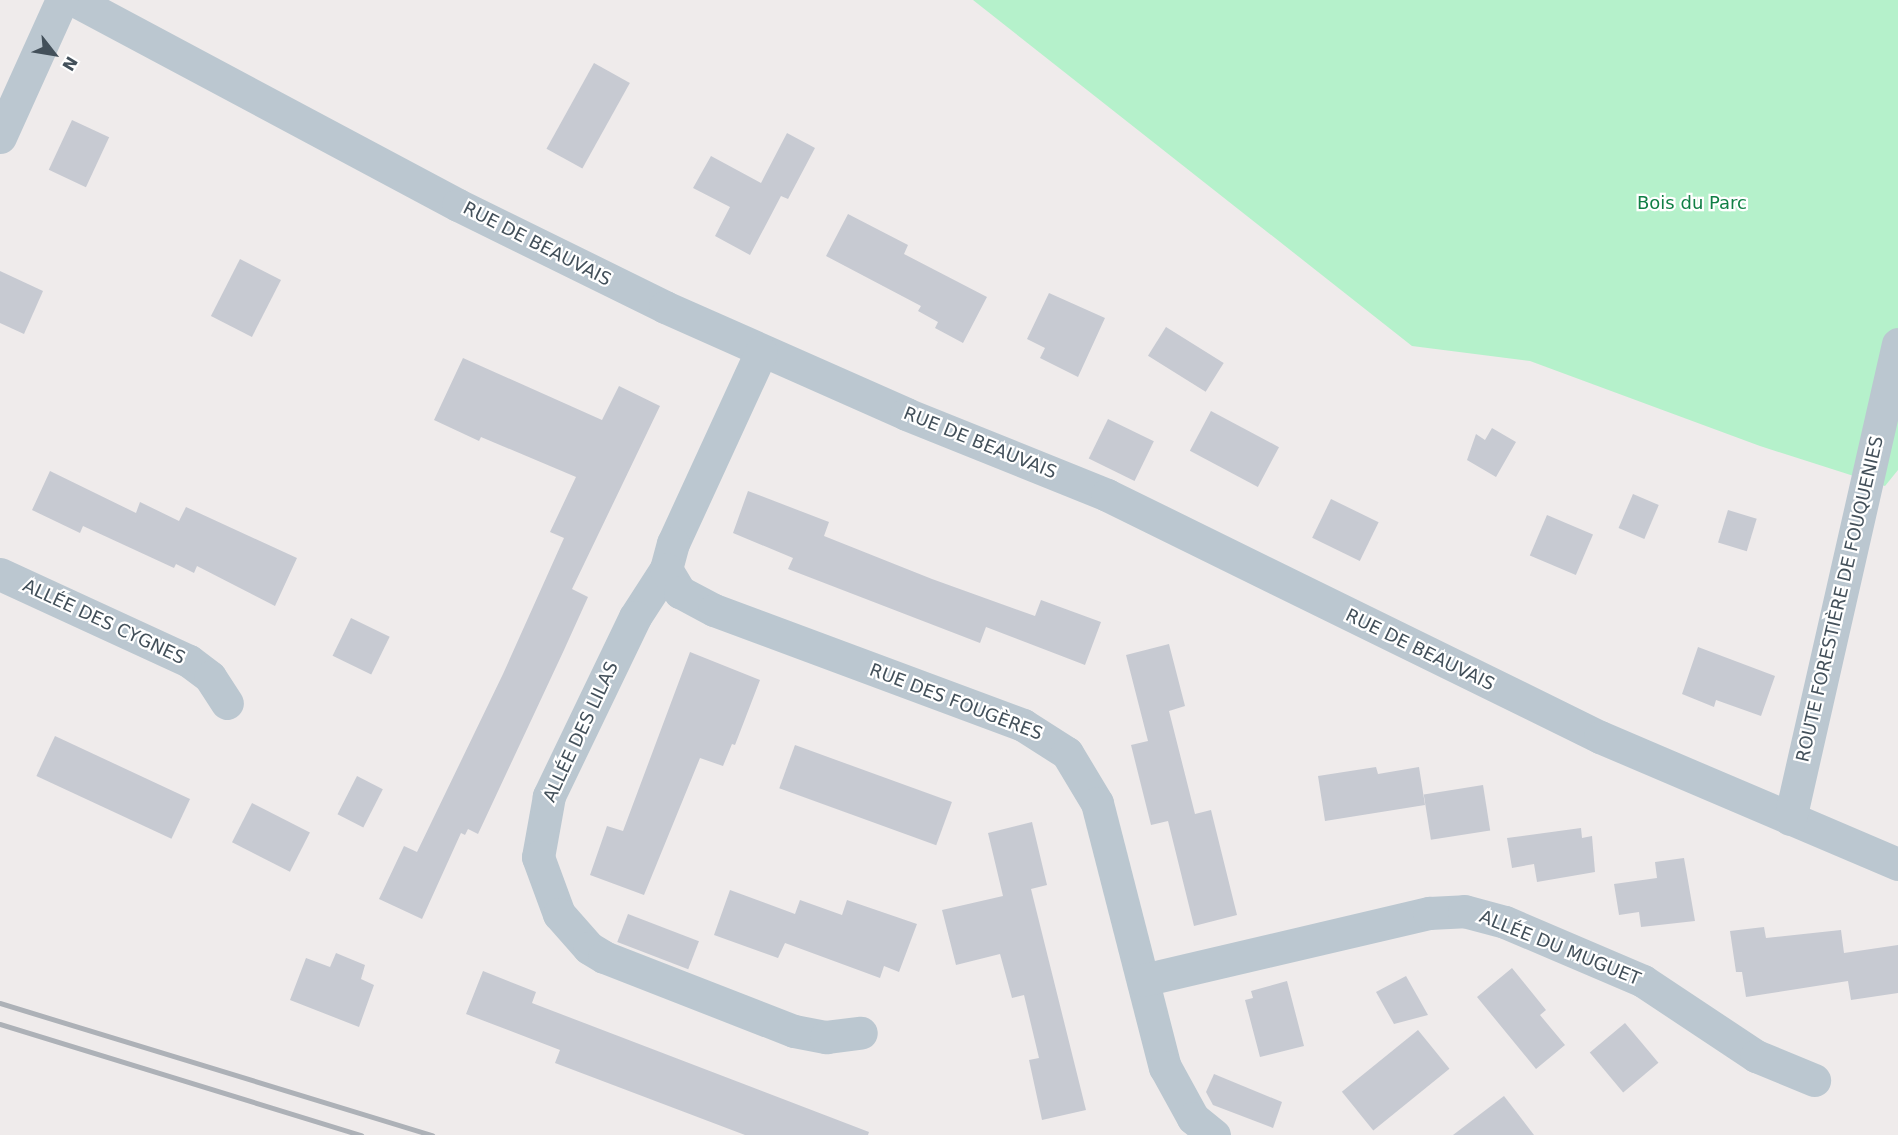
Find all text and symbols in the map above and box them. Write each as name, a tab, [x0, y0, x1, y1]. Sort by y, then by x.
north arrow	[24, 24, 84, 84]
text: N	[58, 53, 81, 74]
park label: Bois du Parc	[1637, 192, 1747, 214]
street label: RUE DE BEAUVAIS	[459, 197, 615, 291]
street label: RUE DE BEAUVAIS	[900, 402, 1060, 484]
street label: ROUTE FORESTIÈRE DE FOUQUENIES	[1792, 434, 1888, 764]
street label: ALLÉE DES CYGNES	[19, 575, 189, 669]
street label: RUE DE BEAUVAIS	[1342, 605, 1498, 695]
street label: ALLÉE DES LILAS	[539, 658, 623, 806]
street label: RUE DES FOUGÈRES	[866, 659, 1046, 745]
street label: ALLÉE DU MUGUET	[1476, 906, 1644, 990]

